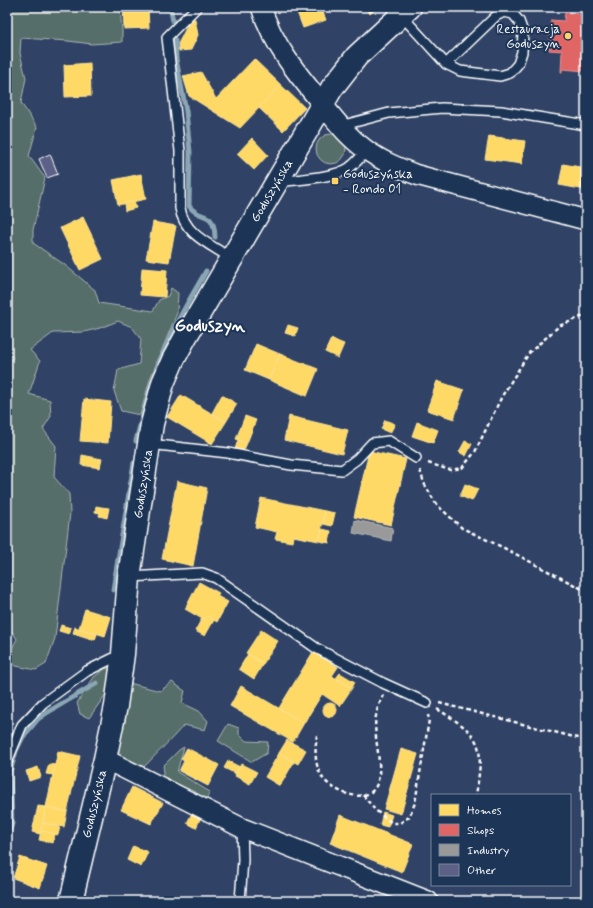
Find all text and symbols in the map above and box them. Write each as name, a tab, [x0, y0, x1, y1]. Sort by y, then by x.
place label: Restauracja Goduszyn	[496, 21, 560, 53]
marker: Restauracja Goduszyn	[563, 31, 573, 41]
street label: Goduszyńska	[247, 156, 297, 225]
place label: Goduszyńska - Rondo 01	[343, 166, 413, 198]
marker: Goduszyńska - Rondo 01	[330, 176, 340, 186]
district label: Goduszyn	[175, 315, 246, 337]
street label: Goduszyńska	[129, 448, 157, 520]
street label: Goduszyńska	[78, 767, 111, 840]
legend	[431, 794, 571, 886]
text: Homes	[467, 803, 502, 819]
text: Shops	[467, 823, 494, 839]
text: Industry	[467, 843, 509, 859]
text: Other	[467, 863, 496, 879]

